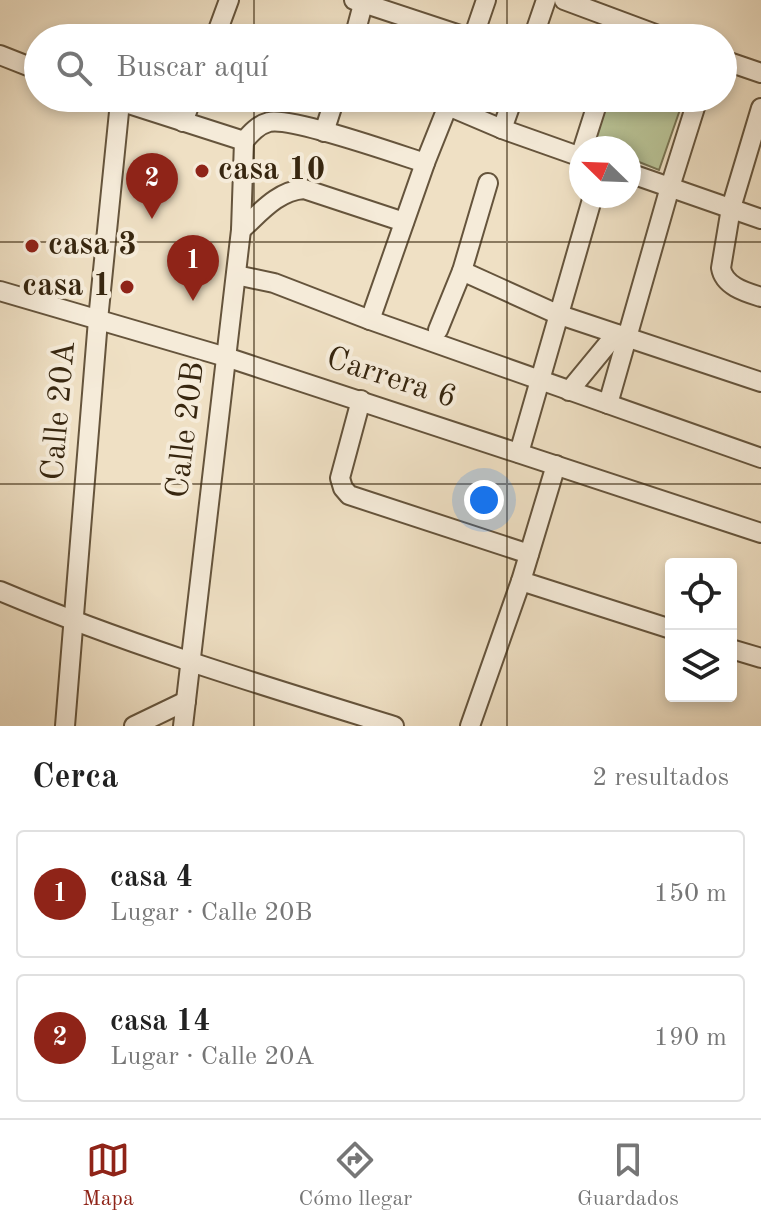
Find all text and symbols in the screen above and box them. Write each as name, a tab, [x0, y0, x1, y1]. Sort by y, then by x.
search box	[24, 24, 737, 112]
icon: search	[52, 46, 96, 90]
text: Buscar aquí	[116, 53, 268, 83]
north arrow	[569, 136, 641, 208]
pin: 2	[126, 153, 178, 219]
place label: casa 10	[218, 155, 325, 187]
marker: casa 10	[193, 162, 211, 180]
place label: casa 3	[48, 230, 137, 262]
pin: 1	[167, 235, 219, 301]
marker: casa 3	[23, 237, 41, 255]
place label: casa 1	[22, 271, 111, 303]
marker: casa 1	[118, 278, 136, 296]
street label: Calle 20A	[38, 340, 82, 482]
street label: Carrera 6	[322, 343, 460, 415]
street label: Calle 20B	[163, 360, 211, 500]
your location	[464, 480, 504, 520]
map controls	[665, 558, 737, 702]
button: locate	[665, 558, 737, 630]
button: layers	[665, 630, 737, 702]
text: Cerca	[32, 761, 118, 795]
text: 2 resultados	[592, 765, 729, 791]
text: casa 4	[110, 863, 193, 893]
text: 1	[52, 881, 68, 907]
text: 150 m	[654, 881, 727, 907]
text: Lugar · Calle 20B	[110, 900, 312, 926]
text: casa 14	[110, 1007, 211, 1037]
text: 2	[52, 1025, 68, 1051]
text: 190 m	[654, 1025, 727, 1051]
text: Lugar · Calle 20A	[110, 1044, 314, 1070]
tab: Mapa	[82, 1138, 134, 1213]
tab: Cómo llegar	[298, 1138, 412, 1213]
tab: Guardados	[577, 1138, 679, 1213]

